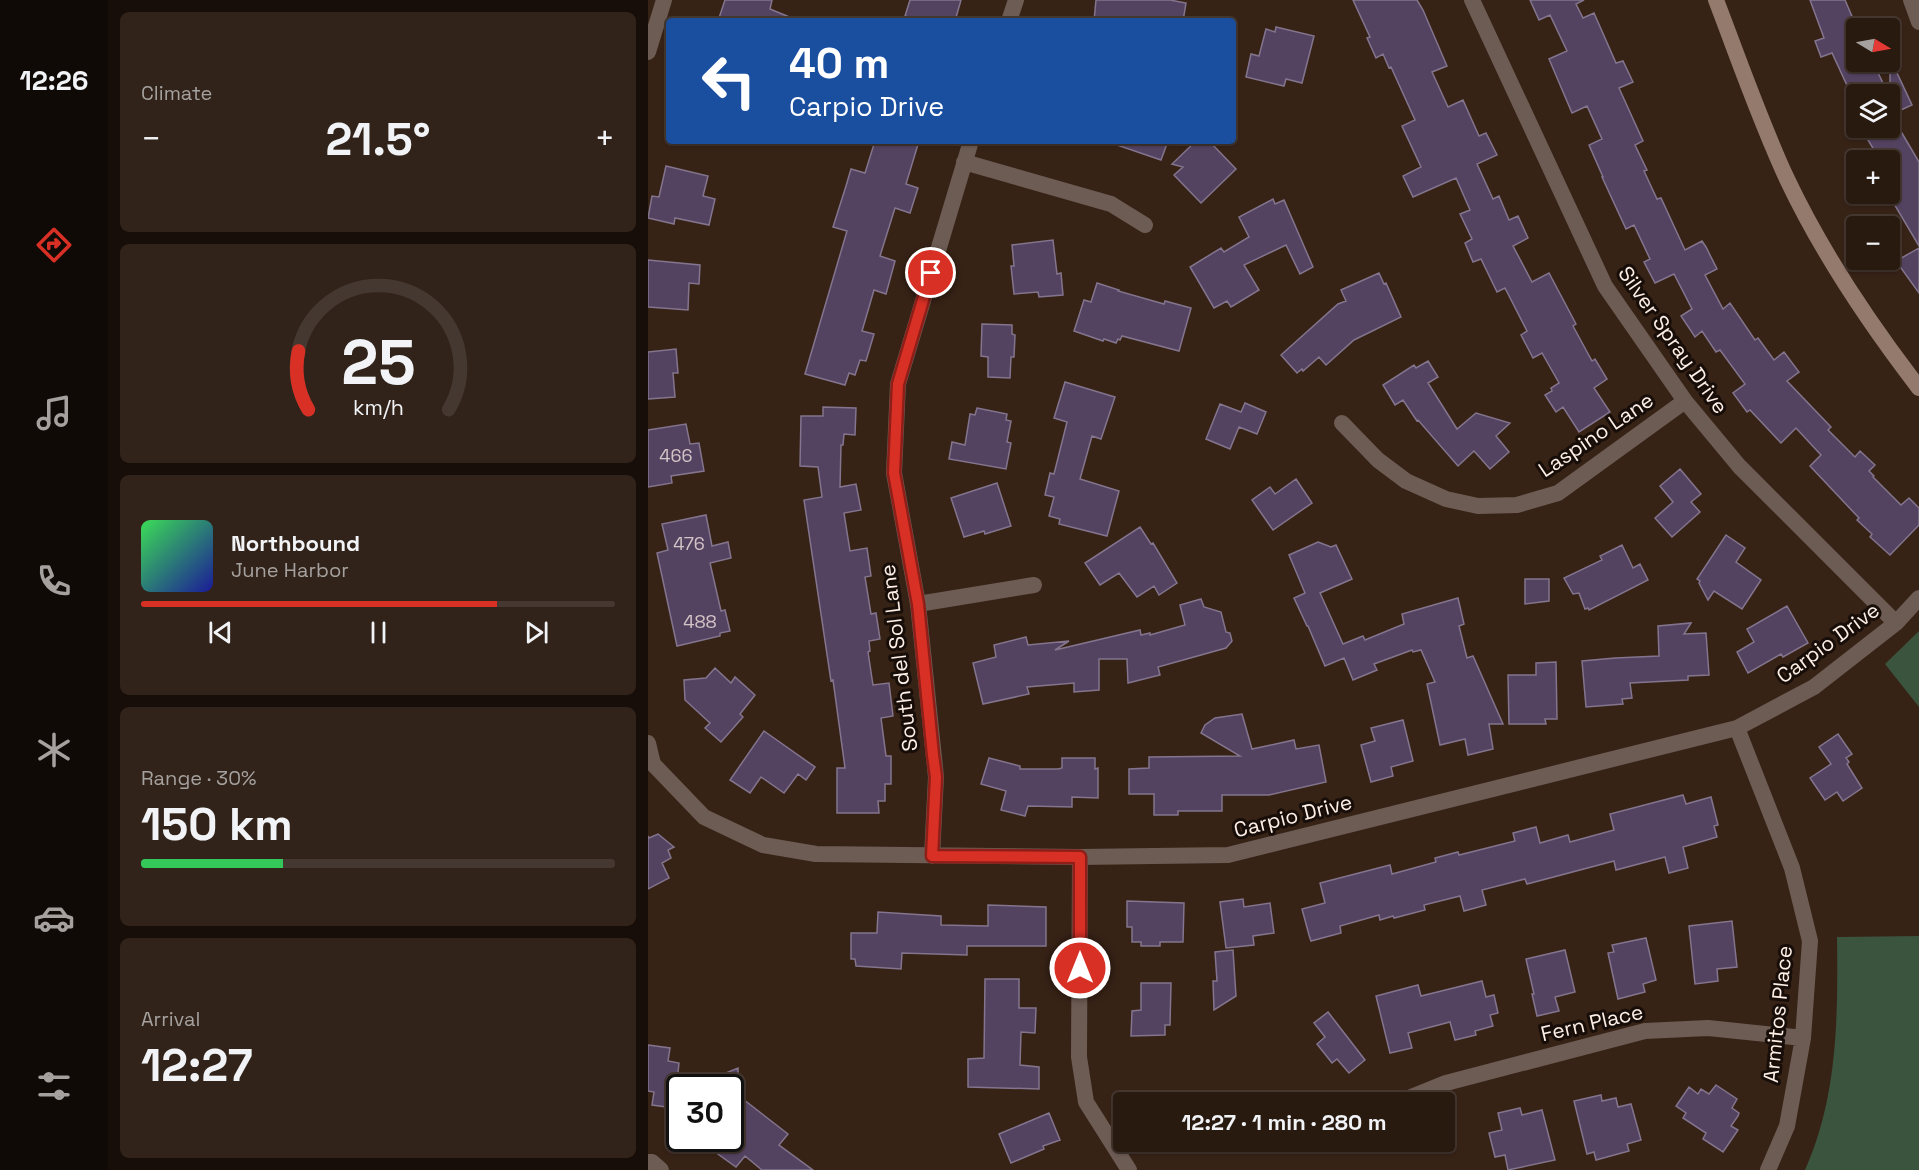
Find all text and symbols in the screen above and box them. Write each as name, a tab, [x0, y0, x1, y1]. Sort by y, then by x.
north arrow	[1846, 18, 1900, 72]
map controls	[1846, 18, 1900, 270]
text: 40 m	[789, 37, 889, 90]
icon: left	[690, 42, 768, 120]
text: 12:26	[19, 63, 89, 98]
text: Climate	[141, 80, 212, 106]
button: layers	[1846, 84, 1900, 138]
text: Carpio Drive	[789, 89, 944, 124]
text: 21.5°	[325, 111, 431, 168]
text: −	[141, 118, 161, 160]
text: +	[595, 118, 615, 160]
button: +	[1846, 150, 1900, 204]
button: −	[1846, 216, 1900, 270]
icon: directions	[33, 224, 75, 266]
pin	[905, 247, 956, 298]
icon: arrive	[914, 256, 947, 289]
street label: Silver Spray Drive	[1612, 261, 1734, 419]
text: 25	[341, 324, 415, 403]
street label: Laspino Lane	[1533, 386, 1659, 483]
icon: music	[33, 392, 75, 434]
text: km/h	[352, 395, 404, 422]
house number: 466	[659, 444, 693, 467]
text: Northbound	[231, 529, 360, 557]
house number: 476	[673, 532, 705, 555]
text: June Harbor	[231, 557, 349, 583]
icon: phone	[33, 560, 75, 602]
street label: South del Sol Lane	[874, 563, 923, 753]
street label: Carpio Drive	[1771, 596, 1885, 689]
house number: 488	[683, 610, 717, 633]
icon: previous	[204, 616, 237, 649]
icon: pause	[362, 616, 395, 649]
icon: next	[520, 616, 553, 649]
icon: climate	[33, 729, 75, 771]
text: Range · 30%	[141, 765, 256, 791]
street label: Carpio Drive	[1231, 788, 1355, 843]
text: 150 km	[141, 796, 293, 853]
icon: car	[33, 897, 75, 939]
position arrow	[1048, 936, 1112, 1000]
street label: Armitos Place	[1757, 944, 1798, 1084]
street label: Fern Place	[1538, 998, 1646, 1047]
text: Arrival	[141, 1006, 200, 1032]
text: 12:27	[141, 1037, 253, 1094]
icon: filters	[33, 1065, 75, 1107]
speed limit sign: 30	[666, 1074, 744, 1152]
text: 12:27 · 1 min · 280 m	[1181, 1108, 1387, 1136]

